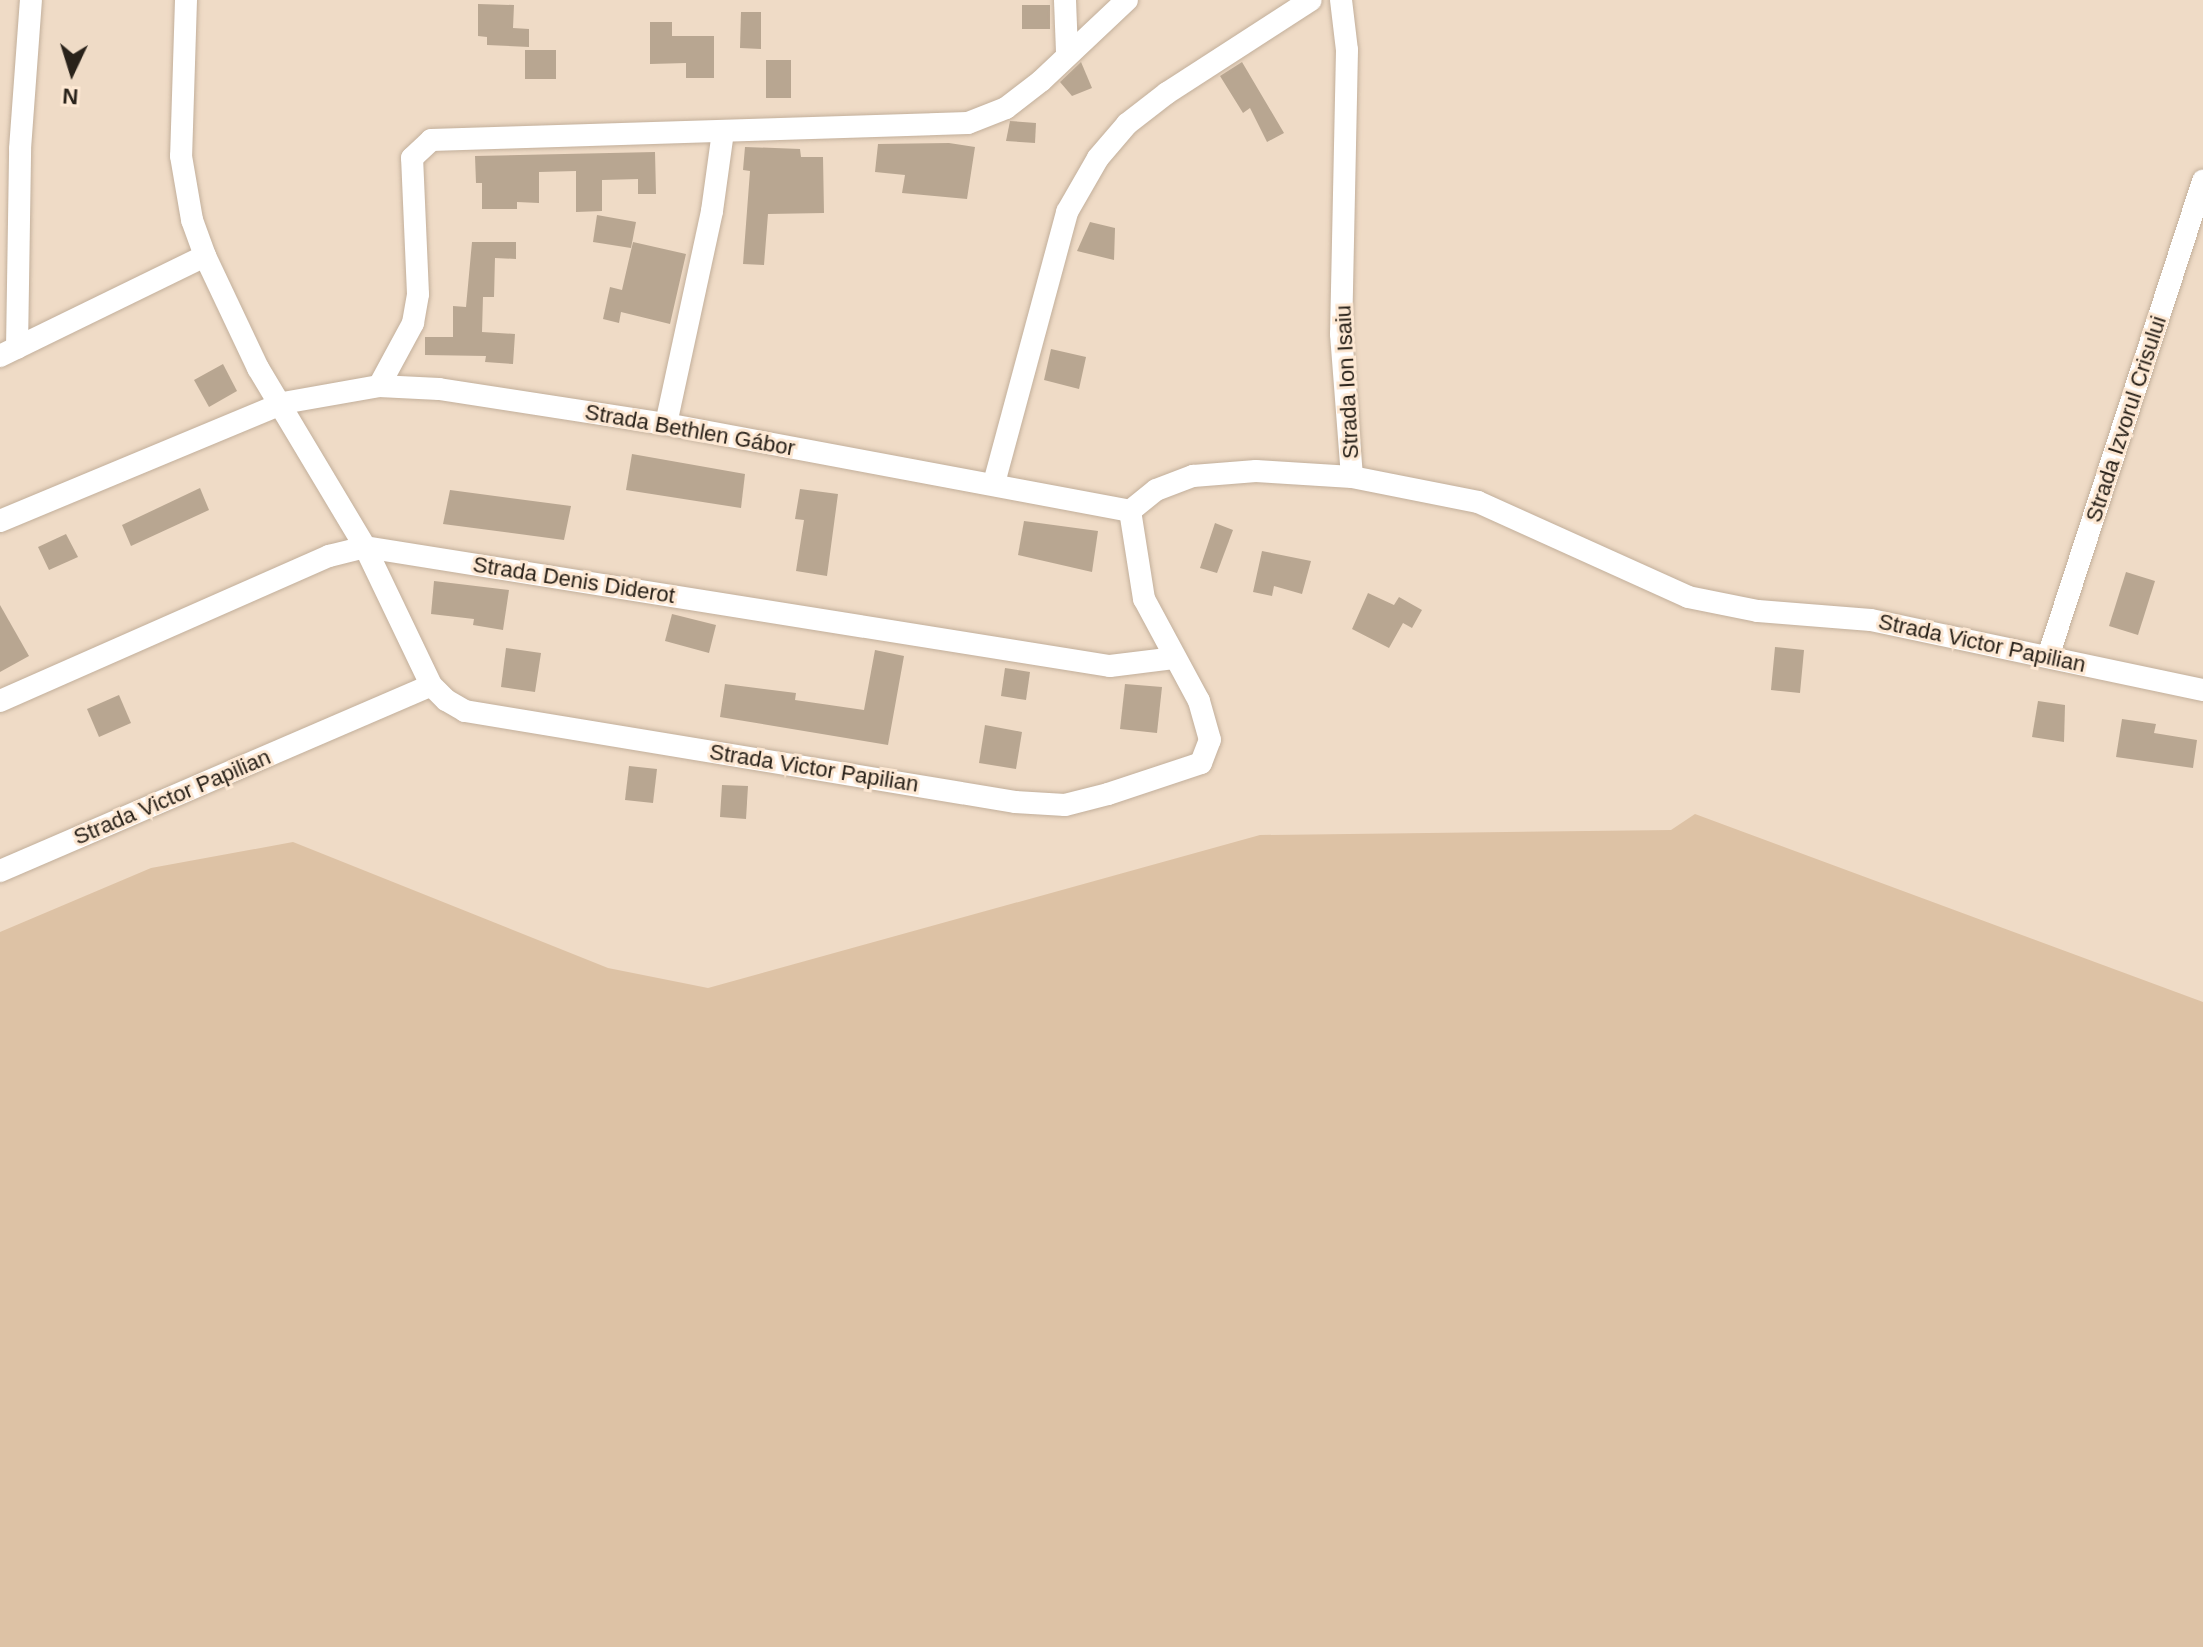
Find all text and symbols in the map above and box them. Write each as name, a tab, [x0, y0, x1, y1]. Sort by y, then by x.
north arrow	[32, 32, 112, 112]
text: N	[62, 83, 79, 109]
street label: Strada Ion Isaiu	[1330, 304, 1364, 460]
street label: Strada Izvorul Crisului	[2080, 313, 2172, 525]
street label: Strada Bethlen Gábor	[583, 399, 797, 461]
street label: Strada Denis Diderot	[471, 551, 677, 609]
street label: Strada Victor Papilian	[1876, 608, 2088, 678]
street label: Strada Victor Papilian	[708, 738, 920, 798]
street label: Strada Victor Papilian	[70, 744, 274, 850]

